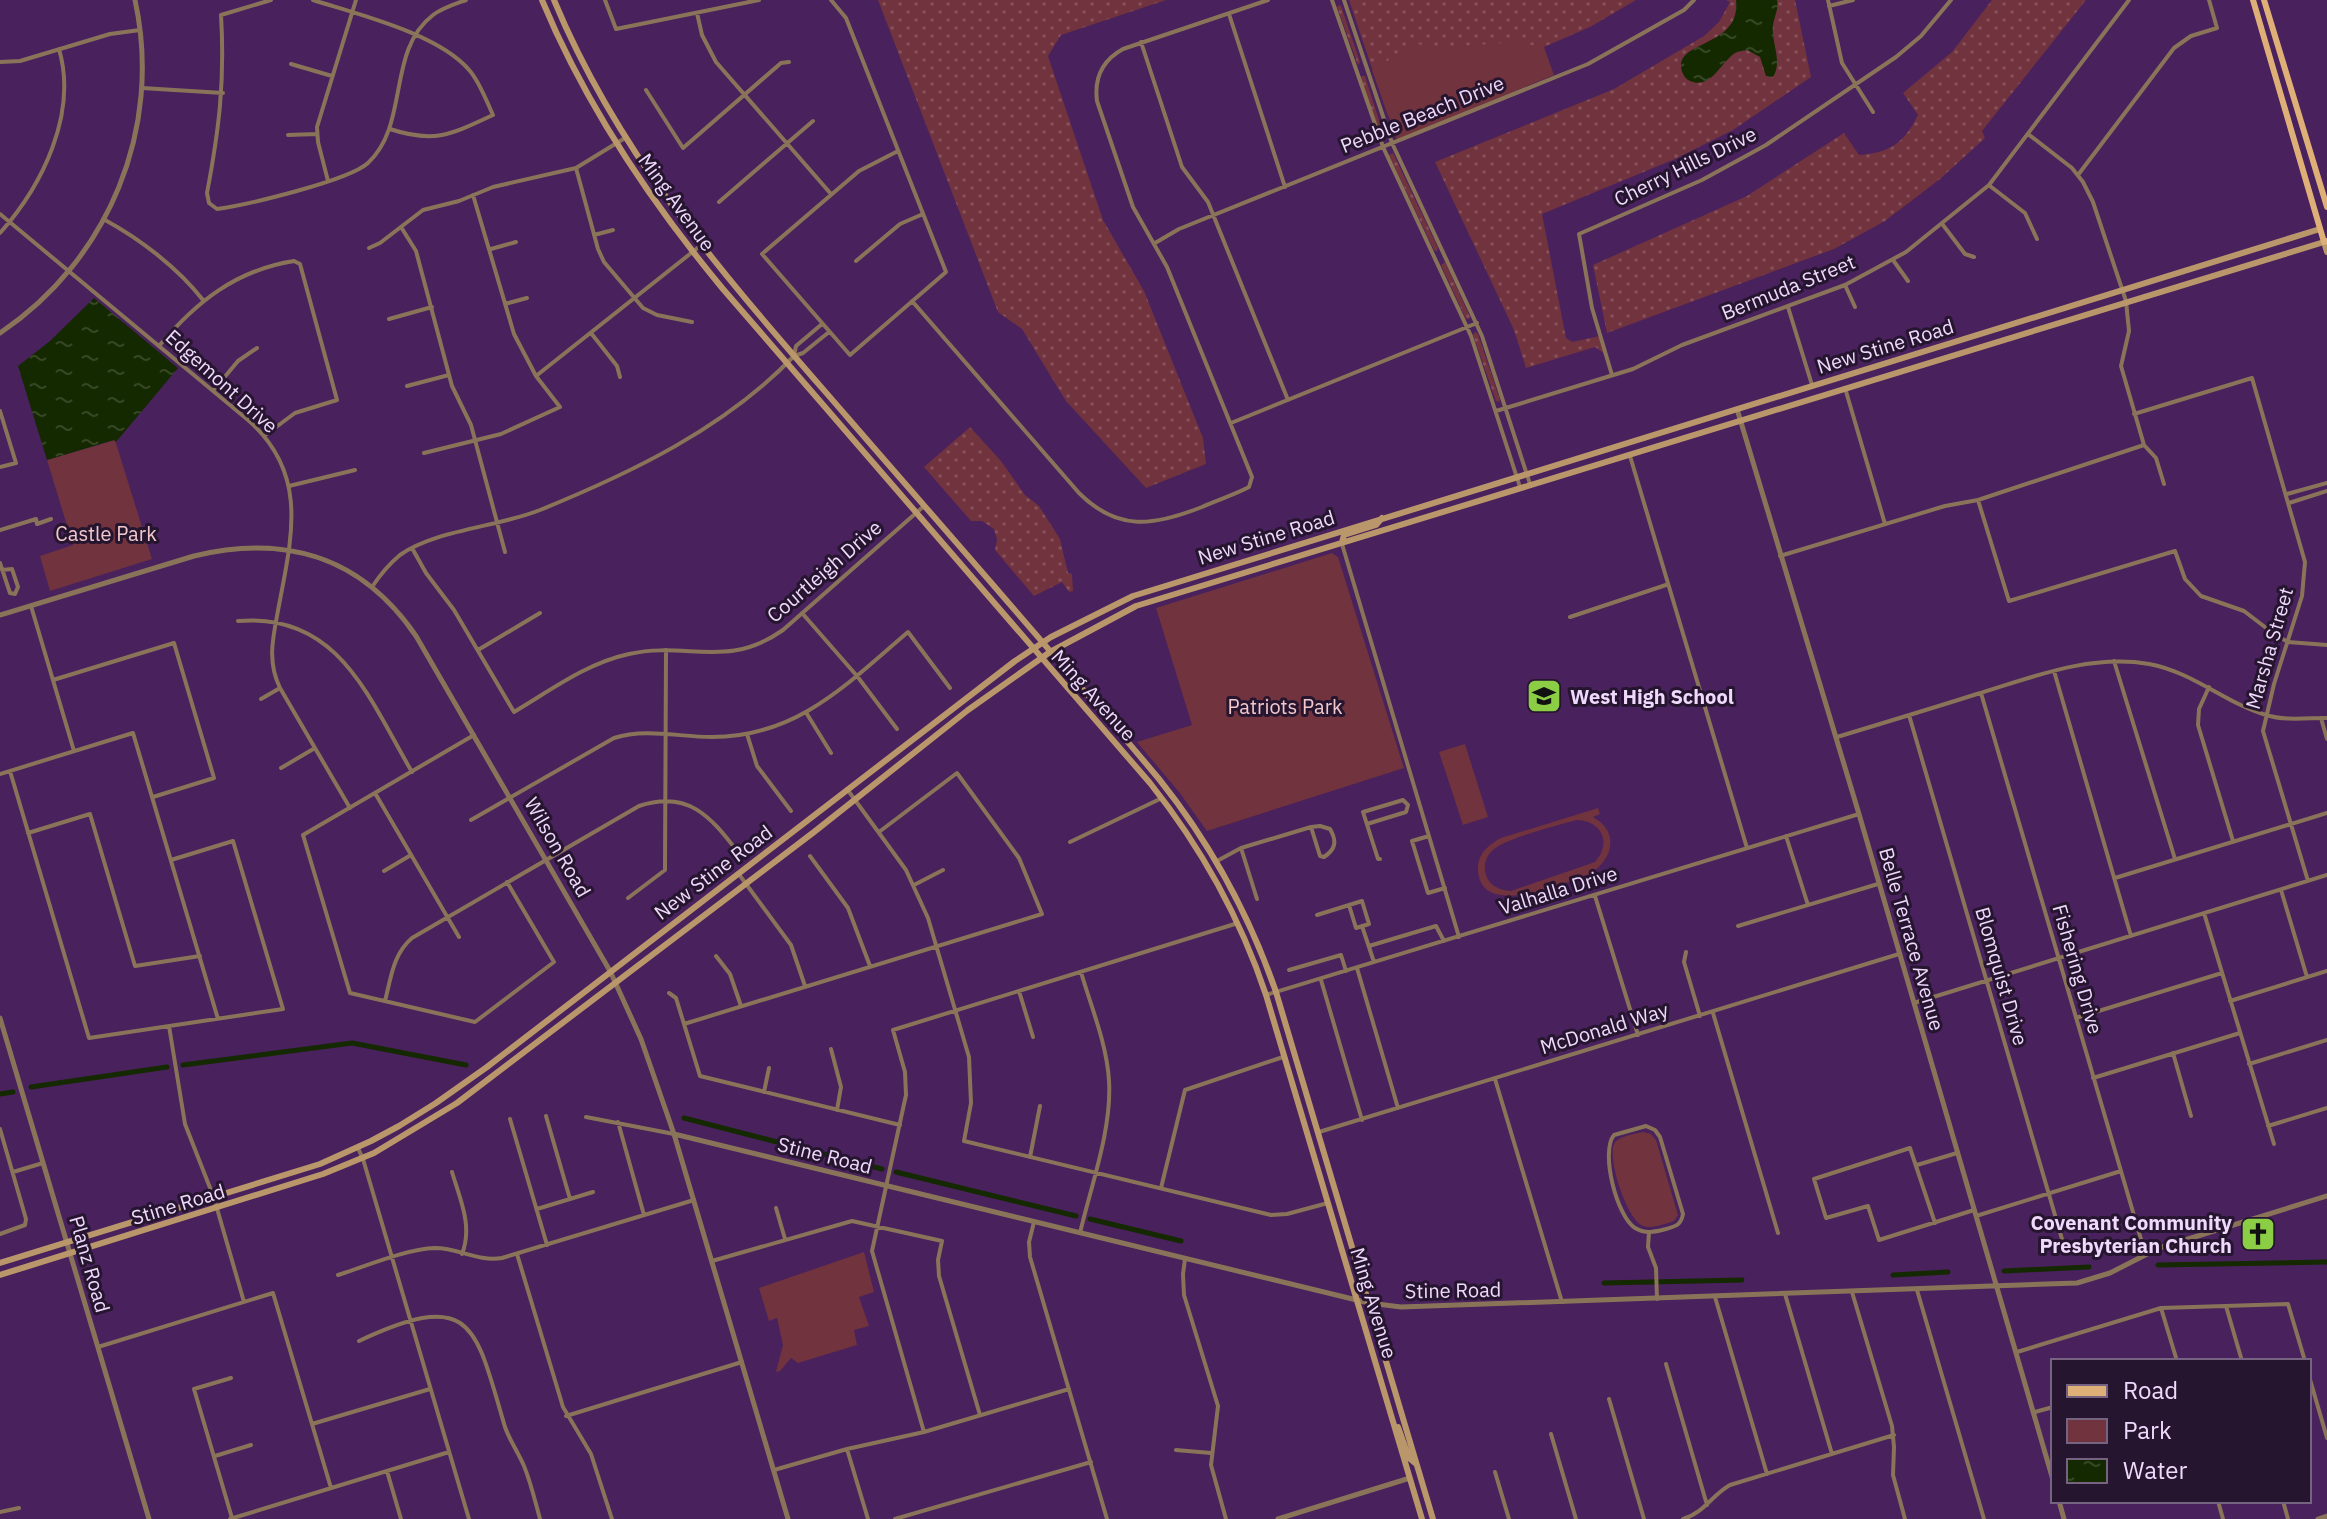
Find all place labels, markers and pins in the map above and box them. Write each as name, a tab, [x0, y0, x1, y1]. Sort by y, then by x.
school or university icon: West High School	[1525, 677, 1563, 715]
place label: West High School	[1570, 683, 1734, 710]
place label: Covenant Community Presbyterian Church	[2030, 1209, 2232, 1259]
church icon: Covenant Community Presbyterian Church	[2239, 1215, 2277, 1253]

